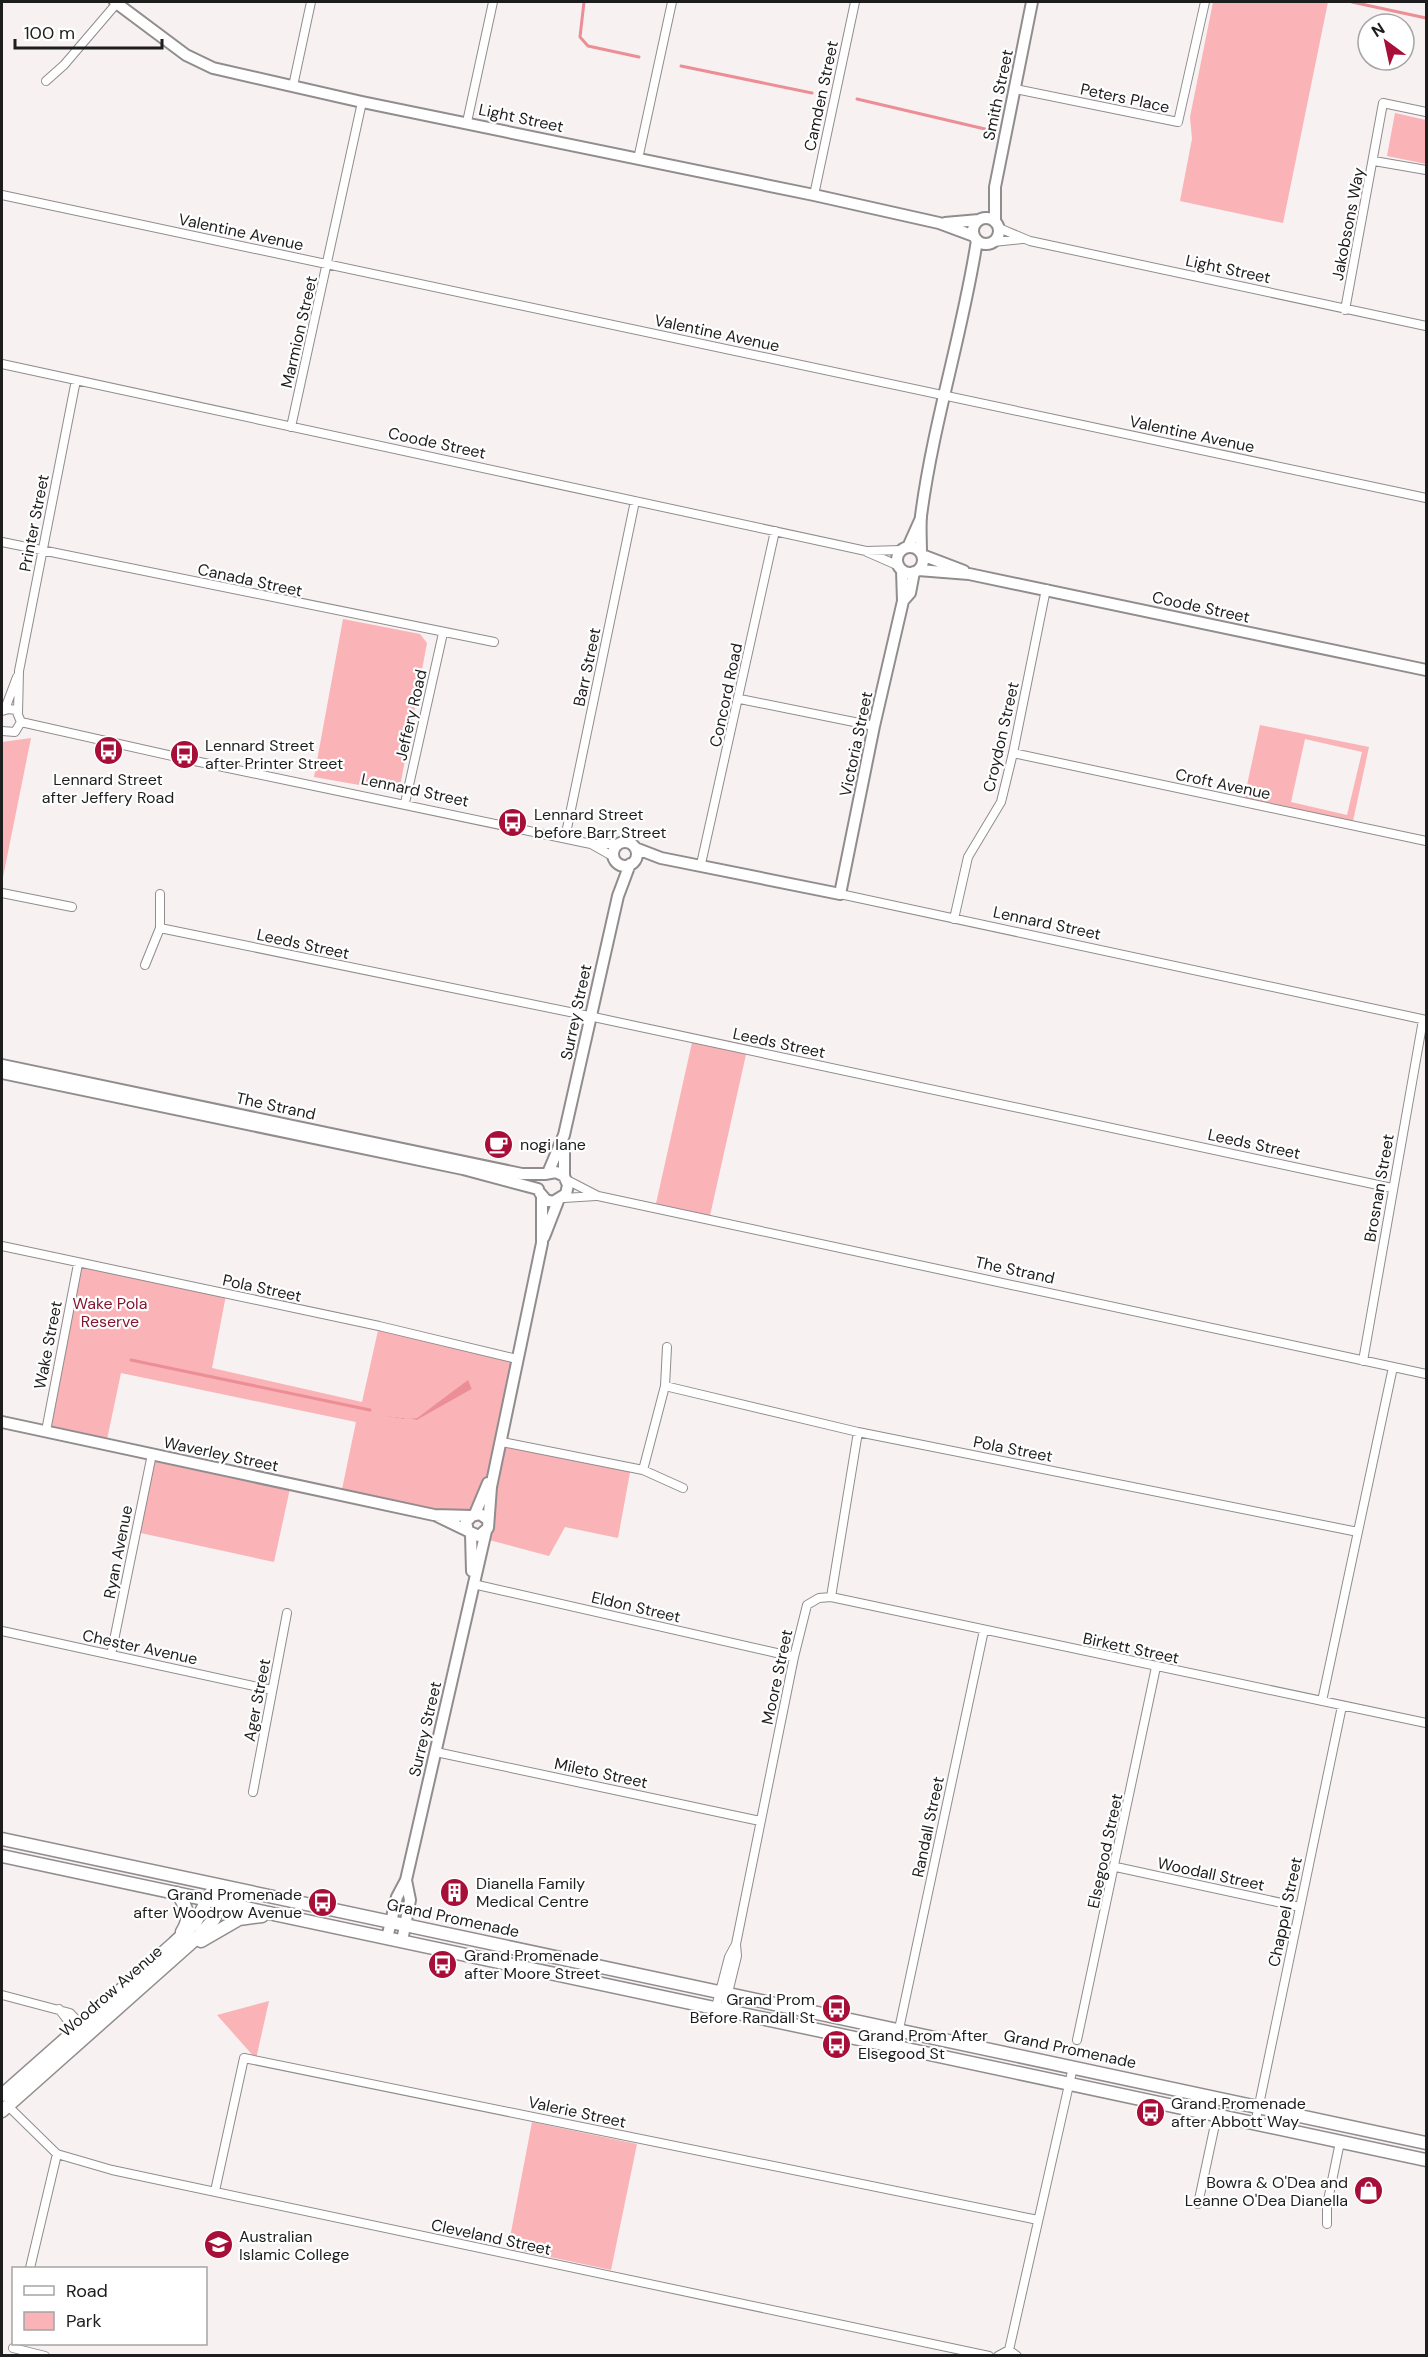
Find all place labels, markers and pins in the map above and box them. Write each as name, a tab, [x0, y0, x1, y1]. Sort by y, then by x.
bus stop icon: Lennard Street after Jeffery Road	[92, 735, 124, 767]
place label: Lennard Street after Printer Street	[205, 735, 343, 774]
bus stop icon: Lennard Street after Printer Street	[168, 738, 200, 770]
place label: Lennard Street after Jeffery Road	[42, 769, 174, 808]
place label: Lennard Street before Barr Street	[534, 804, 666, 843]
bus stop icon: Lennard Street before Barr Street	[497, 807, 529, 839]
cafe icon: nogi lane	[483, 1128, 515, 1160]
place label: nogi lane	[520, 1134, 586, 1155]
place label: Dianella Family Medical Centre	[476, 1873, 589, 1912]
building icon: Dianella Family Medical Centre	[439, 1876, 471, 1908]
place label: Grand Promenade after Woodrow Avenue	[133, 1884, 302, 1923]
bus stop icon: Grand Promenade after Woodrow Avenue	[307, 1887, 339, 1919]
place label: Grand Promenade after Moore Street	[464, 1945, 600, 1984]
bus stop icon: Grand Promenade after Moore Street	[427, 1948, 459, 1980]
place label: Grand Prom Before Randall St	[690, 1989, 815, 2028]
bus stop icon: Grand Prom Before Randall St	[820, 1992, 852, 2024]
place label: Grand Prom After Elsegood St	[858, 2025, 988, 2064]
bus stop icon: Grand Prom After Elsegood St	[821, 2028, 853, 2060]
place label: Grand Promenade after Abbott Way	[1171, 2093, 1306, 2132]
bus stop icon: Grand Promenade after Abbott Way	[1134, 2096, 1166, 2128]
place label: Bowra & O'Dea and Leanne O'Dea Dianella	[1185, 2172, 1348, 2211]
shop icon: Bowra & O'Dea and Leanne O'Dea Dianella	[1353, 2175, 1385, 2207]
place label: Australian Islamic College	[239, 2226, 349, 2265]
school or university icon: Australian Islamic College	[202, 2229, 234, 2261]

